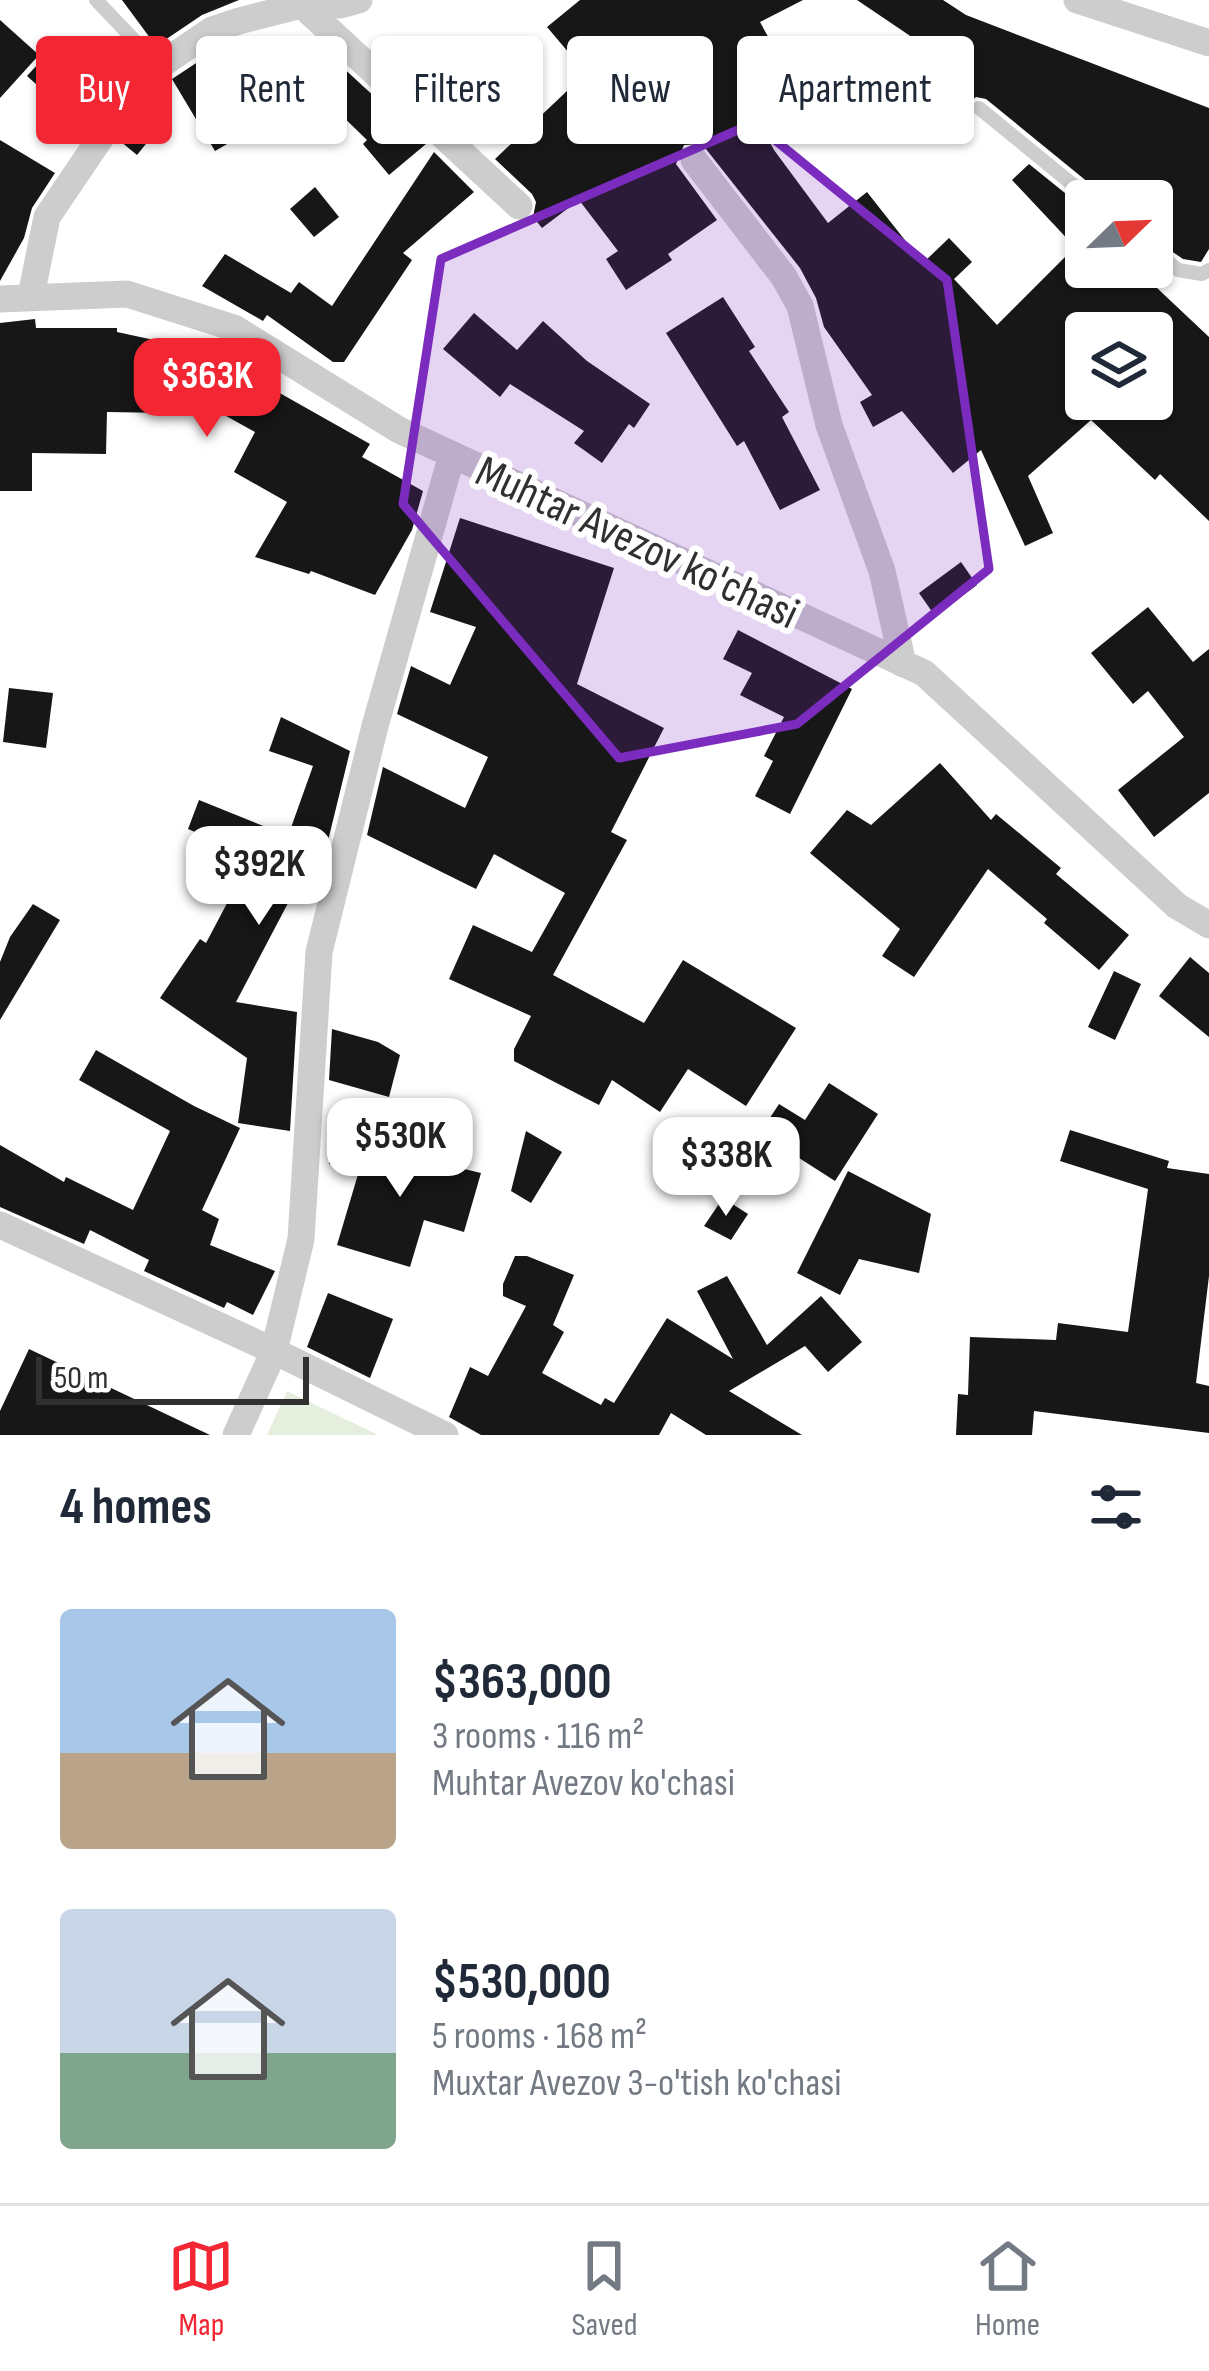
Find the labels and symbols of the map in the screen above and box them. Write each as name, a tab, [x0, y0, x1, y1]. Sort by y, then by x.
north arrow	[1065, 180, 1173, 288]
pin: $363K	[123, 338, 291, 440]
street label: Muhtar Avezov ko'chasi	[467, 444, 807, 642]
pin: $392K	[175, 826, 343, 928]
pin: $530K	[316, 1098, 484, 1200]
pin: $338K	[642, 1117, 810, 1219]
scale bar	[36, 1351, 309, 1404]

